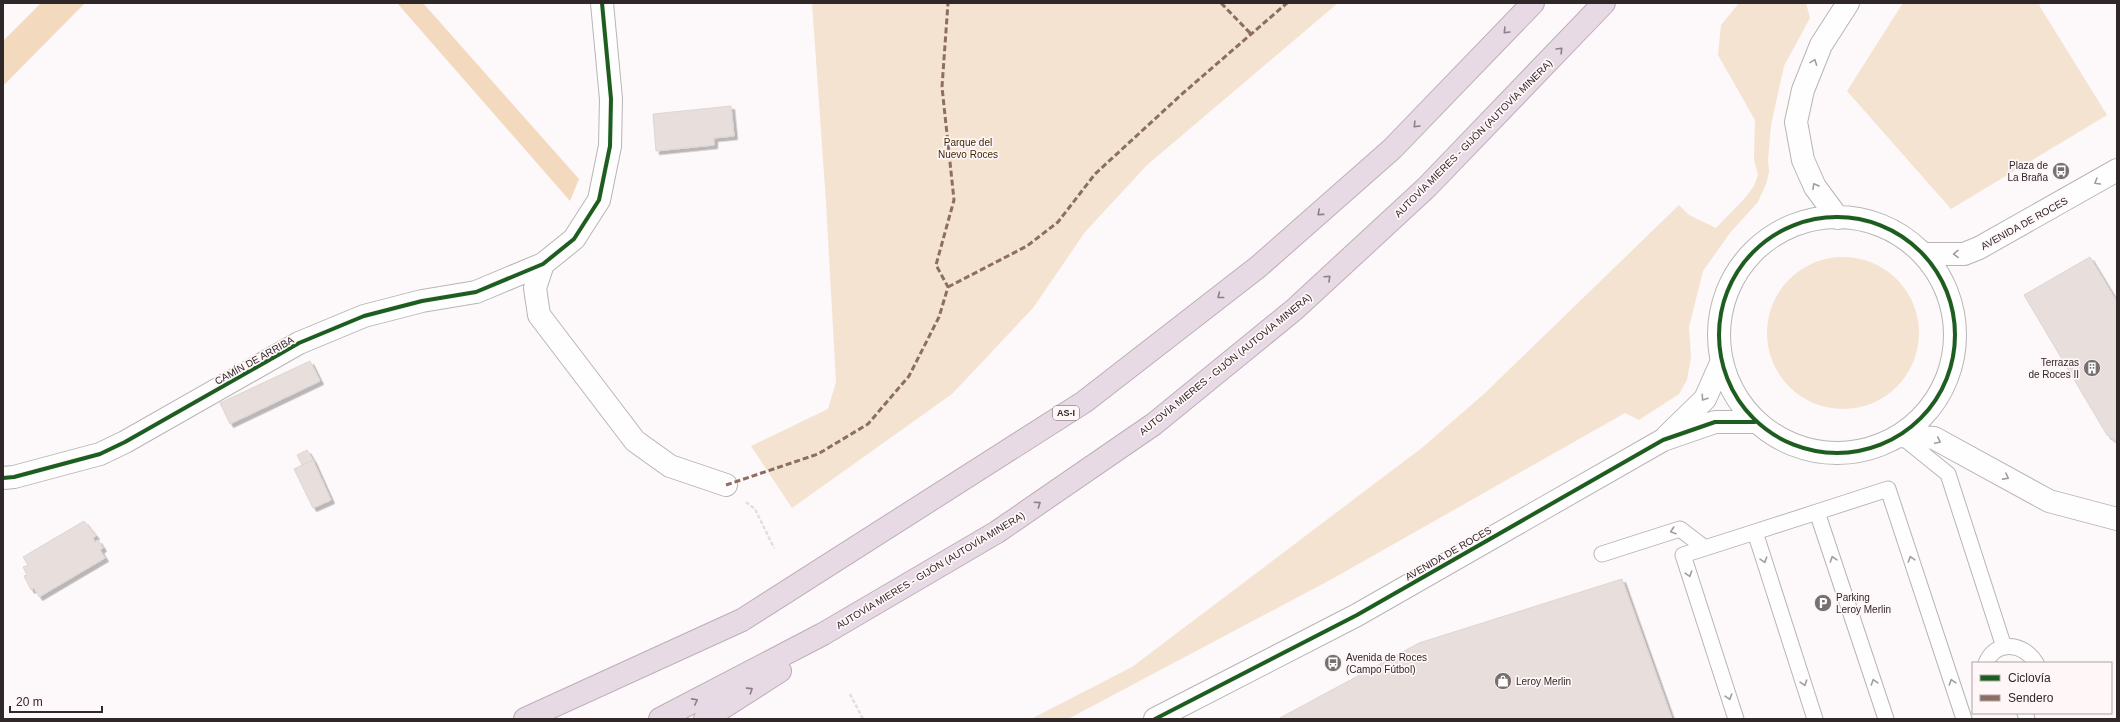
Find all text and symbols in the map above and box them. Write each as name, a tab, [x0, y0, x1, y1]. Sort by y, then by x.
one-way arrow	[1503, 26, 1511, 34]
one-way arrow	[1556, 47, 1563, 55]
street label: AUTOVÍA MIERES - GIJÓN (AUTOVÍA MINERA)	[1392, 57, 1554, 219]
one-way arrow	[1809, 59, 1817, 66]
one-way arrow	[1413, 120, 1421, 128]
park label: Parque del Nuevo Roces	[938, 137, 998, 160]
place label: Plaza de La Braña	[2007, 160, 2048, 183]
bus stop icon: Plaza de La Braña	[2051, 161, 2071, 181]
one-way arrow	[2094, 177, 2101, 184]
one-way arrow	[1813, 183, 1820, 190]
street label: AVENIDA DE ROCES	[1979, 195, 2070, 252]
one-way arrow	[1317, 208, 1325, 215]
one-way arrow	[1953, 250, 1959, 258]
one-way arrow	[1323, 276, 1331, 283]
street label: AUTOVÍA MIERES - GIJÓN (AUTOVÍA MINERA)	[1137, 291, 1313, 437]
one-way arrow	[1218, 292, 1225, 299]
street label: CAMÍN DE ARRIBA	[212, 333, 296, 387]
place label: Terrazas de Roces II	[2028, 357, 2079, 380]
building icon: Terrazas de Roces II	[2082, 358, 2102, 378]
one-way arrow	[1702, 393, 1709, 400]
road number: AS-I	[1053, 406, 1079, 420]
one-way arrow	[1934, 436, 1941, 444]
one-way arrow	[2001, 473, 2009, 480]
one-way arrow	[1034, 501, 1041, 509]
street label: AUTOVÍA MIERES - GIJÓN (AUTOVÍA MINERA)	[833, 509, 1027, 631]
street label: AVENIDA DE ROCES	[1403, 524, 1494, 583]
one-way arrow	[1669, 526, 1676, 535]
one-way arrow	[1829, 555, 1837, 562]
one-way arrow	[1907, 555, 1916, 562]
one-way arrow	[1759, 556, 1767, 563]
one-way arrow	[1684, 570, 1693, 577]
place label: Parking Leroy Merlin	[1836, 592, 1891, 615]
parking icon: Parking Leroy Merlin	[1813, 593, 1833, 613]
place label: Avenida de Roces (Campo Fútbol)	[1346, 652, 1427, 675]
bus stop icon: Avenida de Roces (Campo Fútbol)	[1323, 653, 1343, 673]
legend	[1972, 662, 2112, 714]
shop icon: Leroy Merlin	[1493, 671, 1513, 691]
text: Ciclovía	[2008, 671, 2051, 685]
place label: Leroy Merlin	[1516, 676, 1571, 687]
one-way arrow	[1799, 679, 1808, 686]
one-way arrow	[1870, 679, 1879, 686]
one-way arrow	[1948, 679, 1957, 686]
scale bar	[10, 688, 102, 714]
one-way arrow	[746, 688, 753, 695]
text: Sendero	[2008, 691, 2054, 705]
one-way arrow	[1724, 694, 1733, 701]
text: 20 m	[16, 695, 43, 709]
one-way arrow	[691, 698, 698, 706]

